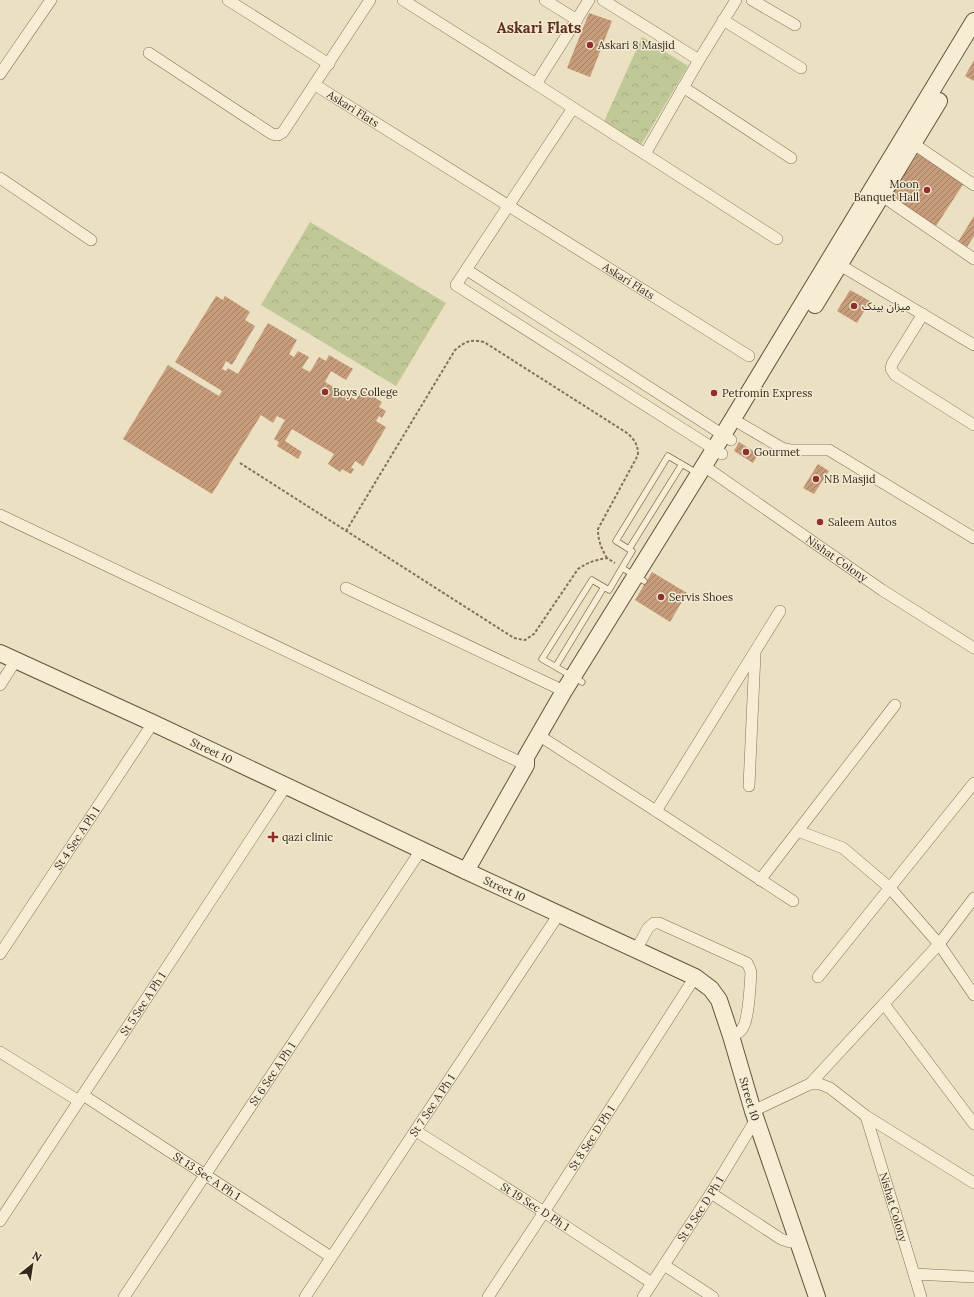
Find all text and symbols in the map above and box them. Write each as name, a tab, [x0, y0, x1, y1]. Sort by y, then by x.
district label: Askari Flats	[497, 18, 581, 37]
place label: Askari 8 Masjid	[597, 38, 675, 52]
marker: Askari 8 Masjid	[585, 40, 595, 50]
street label: Askari Flats	[324, 87, 382, 130]
place label: Moon Banquet Hall	[854, 177, 919, 204]
marker: Moon Banquet Hall	[922, 185, 932, 195]
street label: Askari Flats	[599, 259, 657, 302]
place label: میزان بینک	[862, 299, 911, 313]
marker: میزان بینک	[849, 301, 859, 311]
place label: Boys College	[333, 385, 398, 399]
place label: Petromin Express	[722, 386, 812, 400]
marker: Boys College	[320, 387, 330, 397]
marker: Petromin Express	[709, 388, 719, 398]
place label: Gourmet	[754, 445, 801, 459]
marker: Gourmet	[741, 447, 751, 457]
place label: NB Masjid	[824, 472, 876, 486]
marker: NB Masjid	[811, 474, 821, 484]
place label: Saleem Autos	[828, 515, 897, 529]
marker: Saleem Autos	[815, 517, 825, 527]
street label: Nishat Colony	[803, 532, 871, 585]
place label: Servis Shoes	[669, 590, 733, 604]
marker: Servis Shoes	[656, 592, 666, 602]
street label: Street 10	[188, 735, 235, 767]
street label: St 4 Sec A Ph 1	[51, 804, 103, 872]
place label: qazi clinic	[282, 830, 333, 844]
marker: qazi clinic	[267, 831, 279, 843]
street label: Street 10	[481, 873, 528, 905]
street label: St 5 Sec A Ph 1	[117, 969, 169, 1038]
street label: St 6 Sec A Ph 1	[246, 1039, 298, 1108]
street label: St 7 Sec A Ph 1	[406, 1071, 458, 1139]
street label: Street 10	[736, 1075, 763, 1123]
street label: St 8 Sec D Ph 1	[566, 1103, 618, 1173]
street label: St 13 Sec A Ph 1	[171, 1149, 243, 1203]
street label: Nishat Colony	[876, 1170, 911, 1244]
street label: St 9 Sec D Ph 1	[674, 1174, 726, 1244]
street label: St 19 Sec D Ph 1	[498, 1179, 572, 1234]
north arrow	[12, 1245, 52, 1285]
text: N	[30, 1248, 45, 1265]

